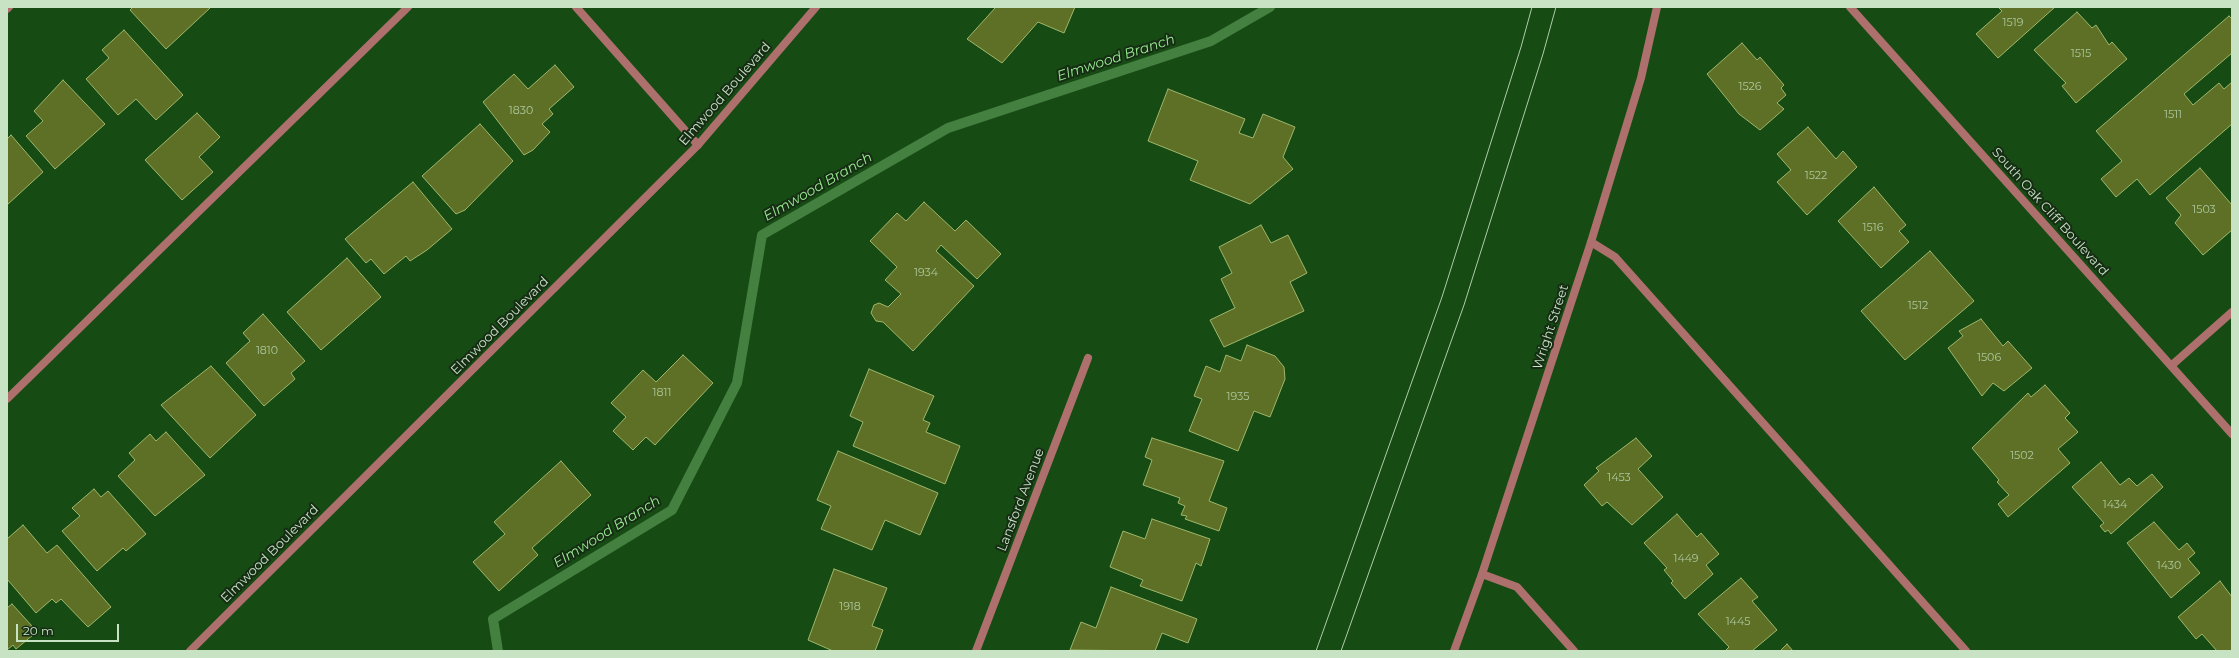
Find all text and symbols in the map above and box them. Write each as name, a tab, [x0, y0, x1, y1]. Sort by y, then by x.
house number: 1519	[2003, 16, 2023, 30]
water label: Elmwood Branch	[1055, 31, 1177, 85]
street label: Elmwood Boulevard	[676, 39, 774, 149]
house number: 1515	[2071, 47, 2091, 61]
house number: 1526	[1738, 80, 1762, 94]
house number: 1830	[509, 104, 533, 118]
house number: 1511	[2164, 108, 2182, 122]
street label: South Oak Cliff Boulevard	[1988, 145, 2112, 279]
water label: Elmwood Branch	[761, 149, 875, 225]
house number: 1522	[1805, 169, 1827, 183]
house number: 1503	[2192, 203, 2216, 217]
house number: 1516	[1863, 221, 1883, 235]
house number: 1934	[914, 266, 938, 280]
street label: Elmwood Boulevard	[448, 274, 552, 378]
street label: Wright Street	[1530, 283, 1572, 371]
house number: 1512	[1908, 299, 1928, 313]
house number: 1810	[256, 344, 278, 358]
house number: 1506	[1977, 351, 2001, 365]
house number: 1811	[653, 386, 671, 400]
house number: 1935	[1227, 390, 1249, 404]
street label: Lansford Avenue	[994, 446, 1048, 554]
house number: 1502	[2010, 449, 2034, 463]
house number: 1453	[1607, 471, 1631, 485]
water label: Elmwood Branch	[550, 492, 664, 572]
house number: 1434	[2103, 498, 2127, 512]
street label: Elmwood Boulevard	[218, 502, 322, 606]
house number: 1449	[1673, 552, 1699, 566]
house number: 1430	[2157, 559, 2181, 573]
house number: 1918	[839, 600, 861, 614]
house number: 1445	[1726, 615, 1750, 629]
scale bar	[18, 616, 121, 642]
text: 20 m	[23, 623, 54, 638]

